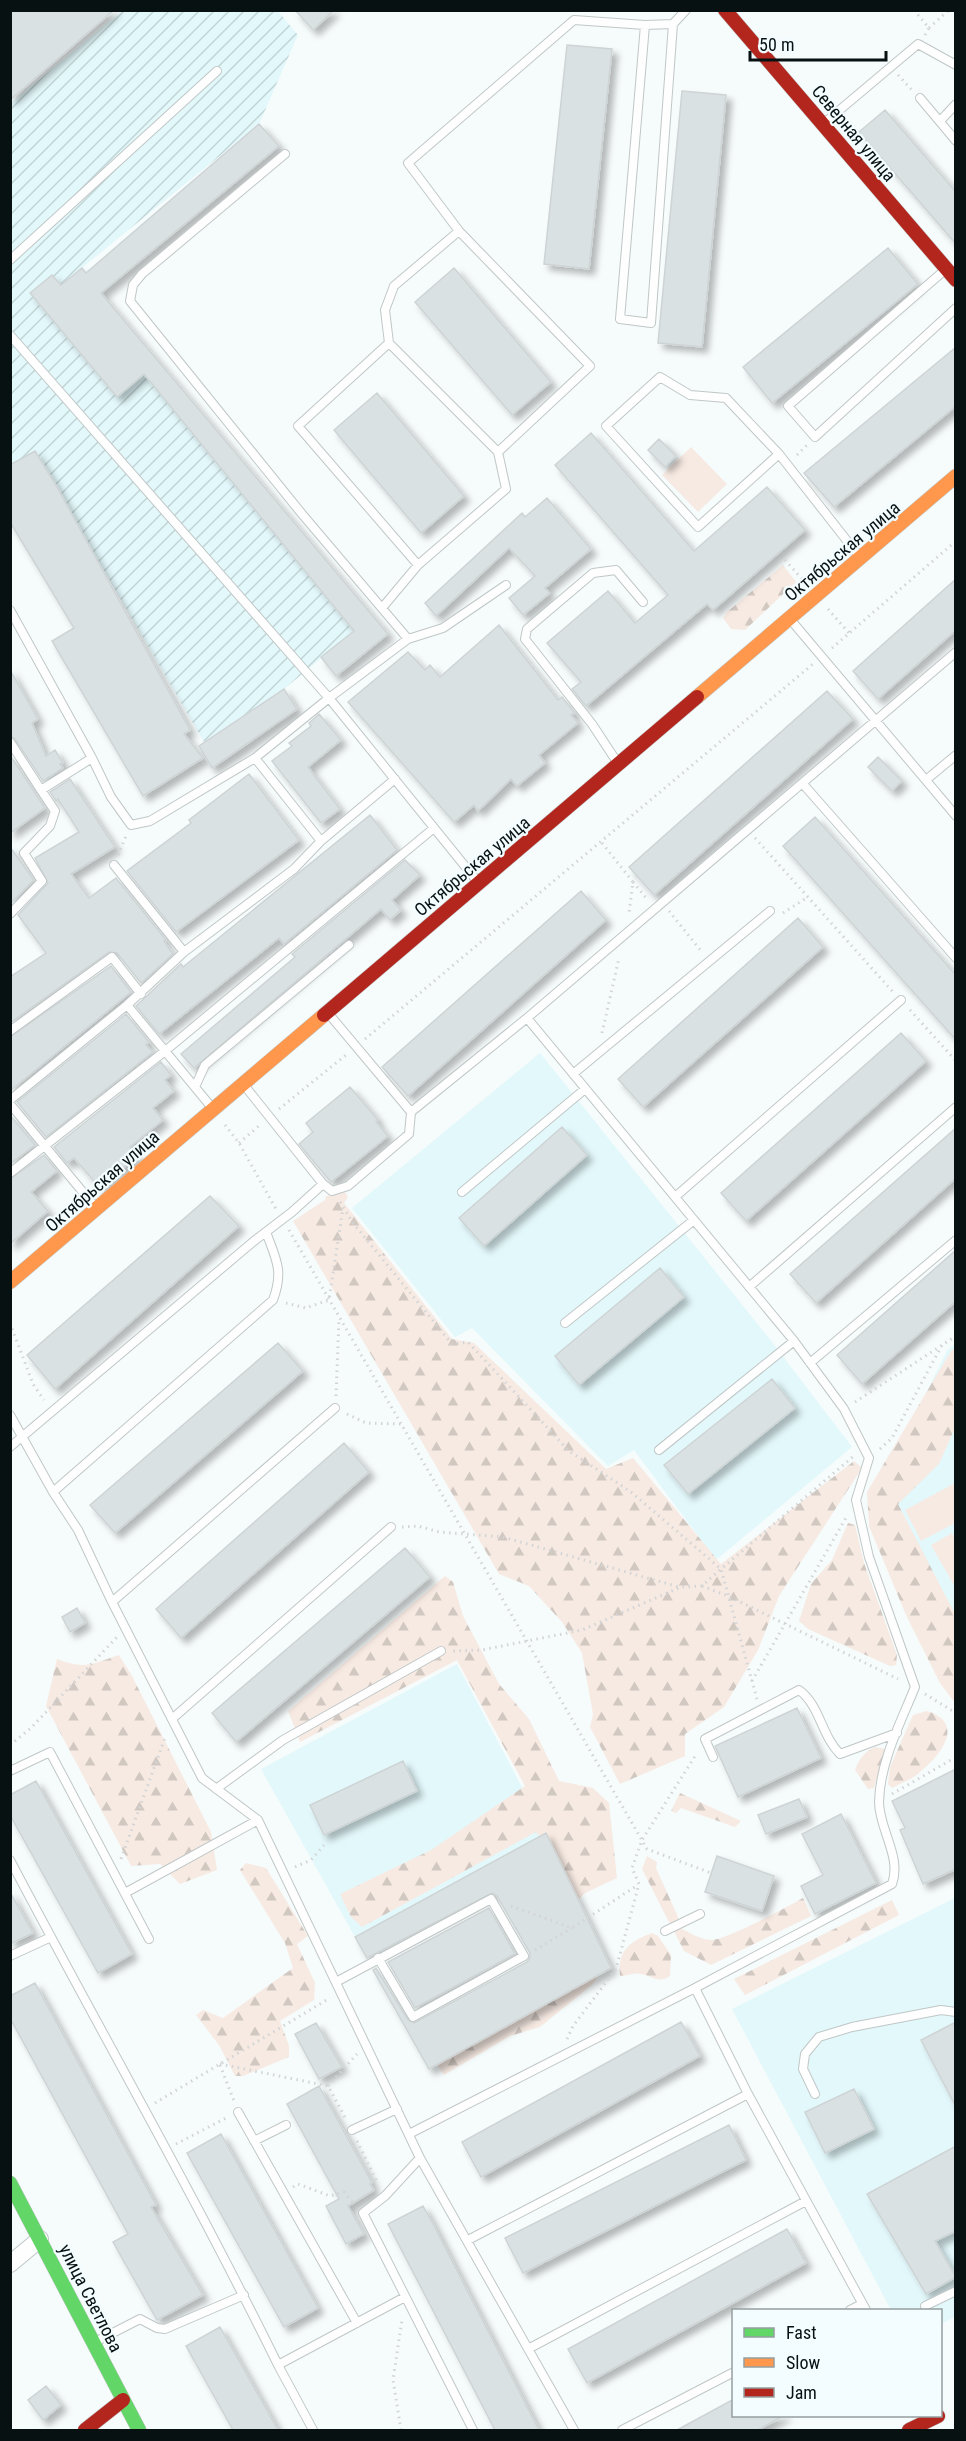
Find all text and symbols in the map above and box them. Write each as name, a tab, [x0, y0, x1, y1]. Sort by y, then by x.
scale bar	[750, 24, 886, 62]
text: 50 m	[759, 34, 794, 55]
street label: Северная улица	[808, 81, 900, 185]
street label: Октябрьская улица	[780, 497, 904, 605]
street label: Октябрьская улица	[410, 812, 534, 920]
street label: Октябрьская улица	[41, 1126, 163, 1236]
street label: улица Светлова	[55, 2241, 127, 2355]
legend	[732, 2309, 942, 2417]
text: Fast	[786, 2322, 817, 2343]
text: Slow	[786, 2352, 821, 2373]
text: Jam	[786, 2382, 817, 2403]

